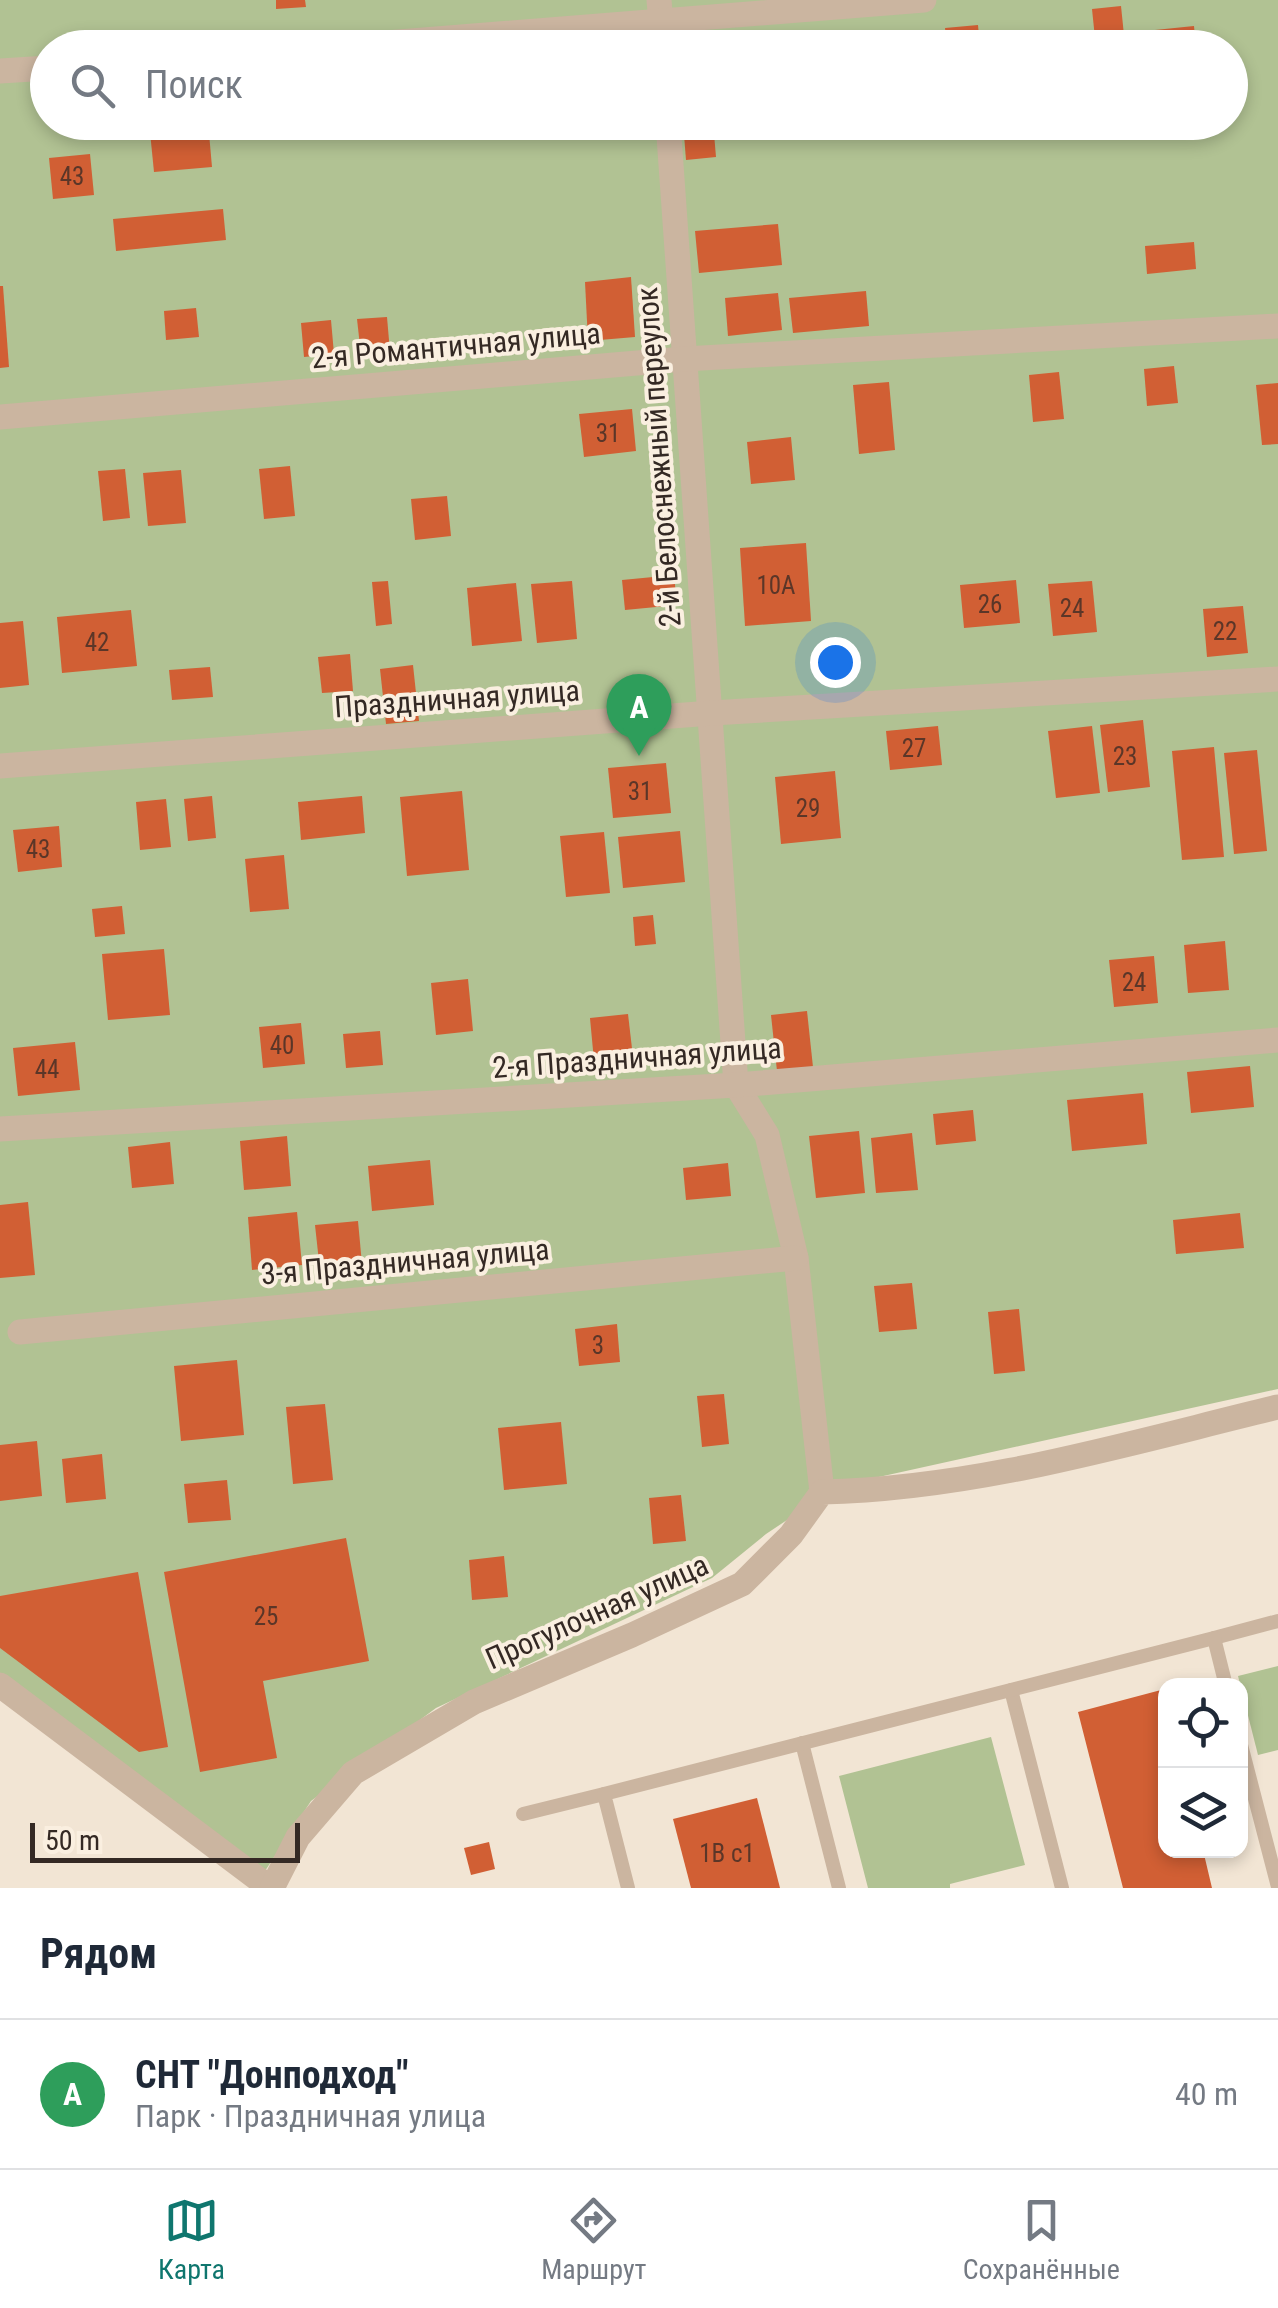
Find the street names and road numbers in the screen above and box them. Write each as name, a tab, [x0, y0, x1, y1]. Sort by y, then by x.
street label: 2-й Белоснежный переулок	[629, 286, 688, 628]
street label: 2-я Романтичная улица	[310, 315, 602, 376]
street label: Праздничная улица	[333, 672, 581, 725]
street label: 2-я Праздничная улица	[491, 1030, 783, 1085]
street label: 3-я Праздничная улица	[259, 1231, 551, 1292]
street label: Прогулочная улица	[480, 1547, 713, 1676]

